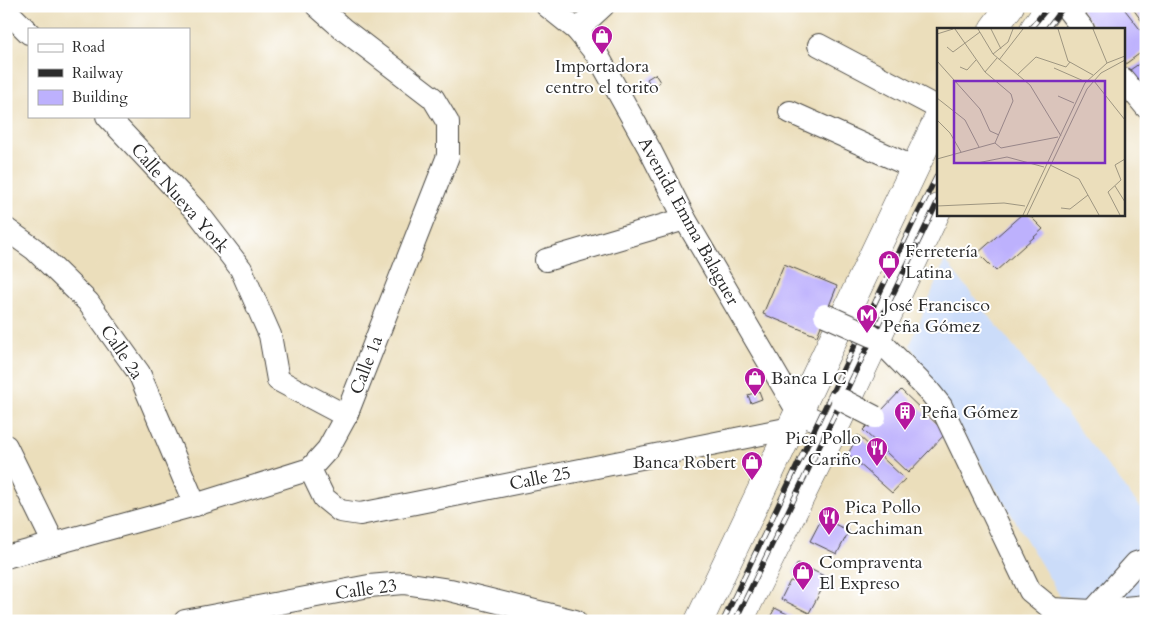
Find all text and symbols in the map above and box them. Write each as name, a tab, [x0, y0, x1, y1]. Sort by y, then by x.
shop icon: Importadora centro el torito	[590, 24, 614, 55]
legend	[28, 28, 190, 118]
inset map	[937, 28, 1124, 215]
text: Road	[72, 37, 105, 57]
place label: Importadora centro el torito	[545, 54, 659, 100]
text: Railway	[72, 63, 123, 83]
text: Building	[72, 87, 128, 107]
street label: Avenida Emma Balaguer	[632, 133, 745, 310]
street label: Calle Nueva York	[125, 138, 235, 259]
place label: Ferretería Latina	[905, 239, 978, 285]
shop icon: Ferretería Latina	[877, 249, 901, 280]
place label: José Francisco Peña Gómez	[880, 293, 990, 339]
metro station icon: José Francisco Peña Gómez	[855, 303, 879, 334]
street label: Calle 2a	[94, 320, 149, 385]
street label: Calle 1a	[344, 332, 389, 398]
shop icon: Banca LC	[743, 366, 767, 397]
place label: Banca LC	[771, 366, 847, 391]
building icon: Peña Gómez	[893, 400, 917, 431]
place label: Peña Gómez	[921, 400, 1018, 425]
place label: Pica Pollo Cariño	[785, 426, 861, 472]
restaurant icon: Pica Pollo Cariño	[865, 436, 889, 467]
place label: Banca Robert	[633, 450, 736, 475]
shop icon: Banca Robert	[740, 450, 764, 481]
street label: Calle 25	[507, 460, 573, 497]
place label: Pica Pollo Cachiman	[845, 495, 924, 541]
restaurant icon: Pica Pollo Cachiman	[817, 505, 841, 536]
place label: Compraventa El Expreso	[819, 550, 923, 596]
shop icon: Compraventa El Expreso	[791, 560, 815, 591]
street label: Calle 23	[334, 573, 399, 606]

